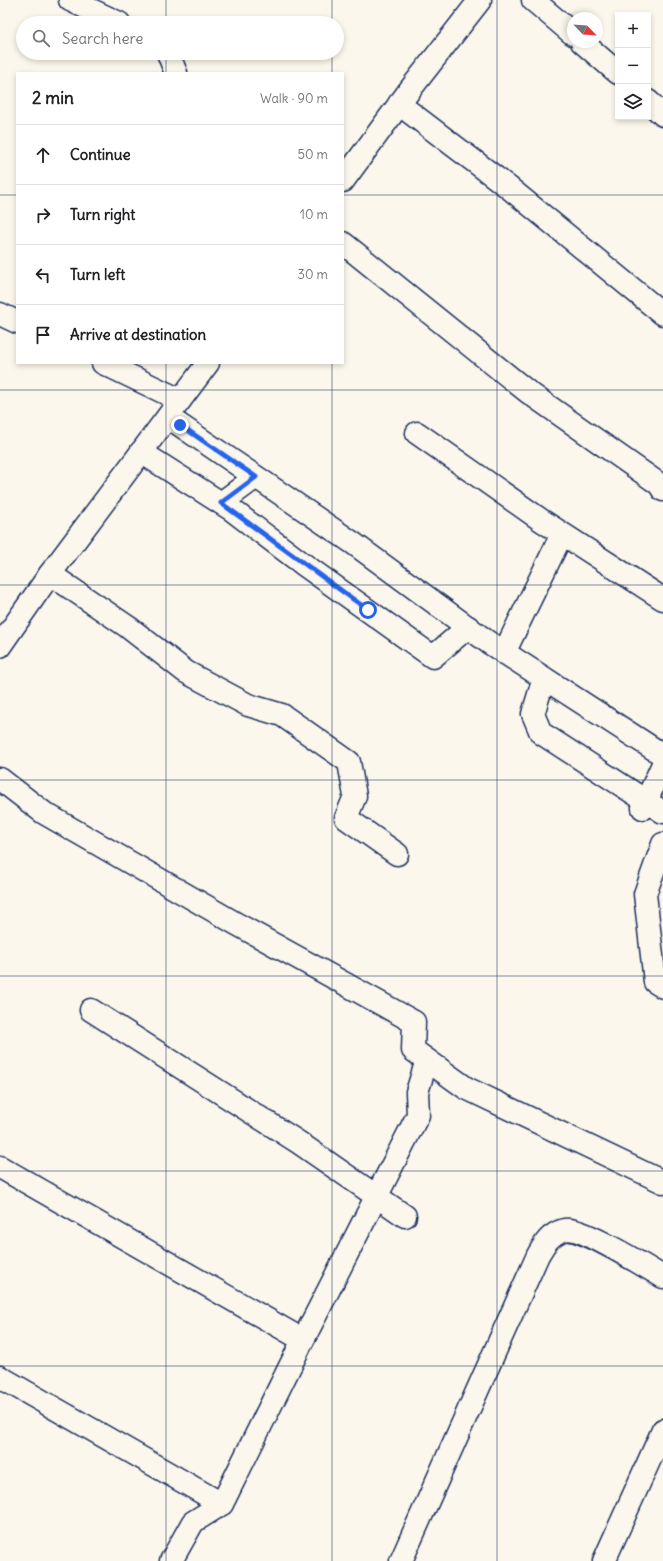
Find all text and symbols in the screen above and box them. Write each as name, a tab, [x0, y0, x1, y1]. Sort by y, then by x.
north arrow	[567, 12, 603, 48]
map controls	[615, 12, 651, 120]
button: +	[615, 12, 651, 48]
search box	[16, 16, 344, 60]
icon: search	[30, 27, 52, 49]
text: Search here	[62, 29, 143, 48]
button: −	[615, 48, 651, 84]
button: layers	[615, 84, 651, 120]
text: 2 min	[32, 87, 74, 109]
text: Walk · 90 m	[260, 90, 328, 107]
icon: ahead	[32, 144, 54, 166]
text: Continue	[70, 145, 131, 164]
text: 50 m	[297, 146, 328, 163]
icon: right	[32, 204, 54, 226]
text: Turn right	[70, 205, 135, 224]
text: 10 m	[300, 206, 328, 223]
icon: left	[32, 264, 54, 286]
text: Turn left	[70, 265, 125, 284]
text: 30 m	[298, 266, 328, 283]
icon: arrive	[32, 324, 54, 346]
text: Arrive at destination	[70, 325, 206, 344]
route end	[171, 416, 189, 434]
route start	[359, 601, 377, 619]

